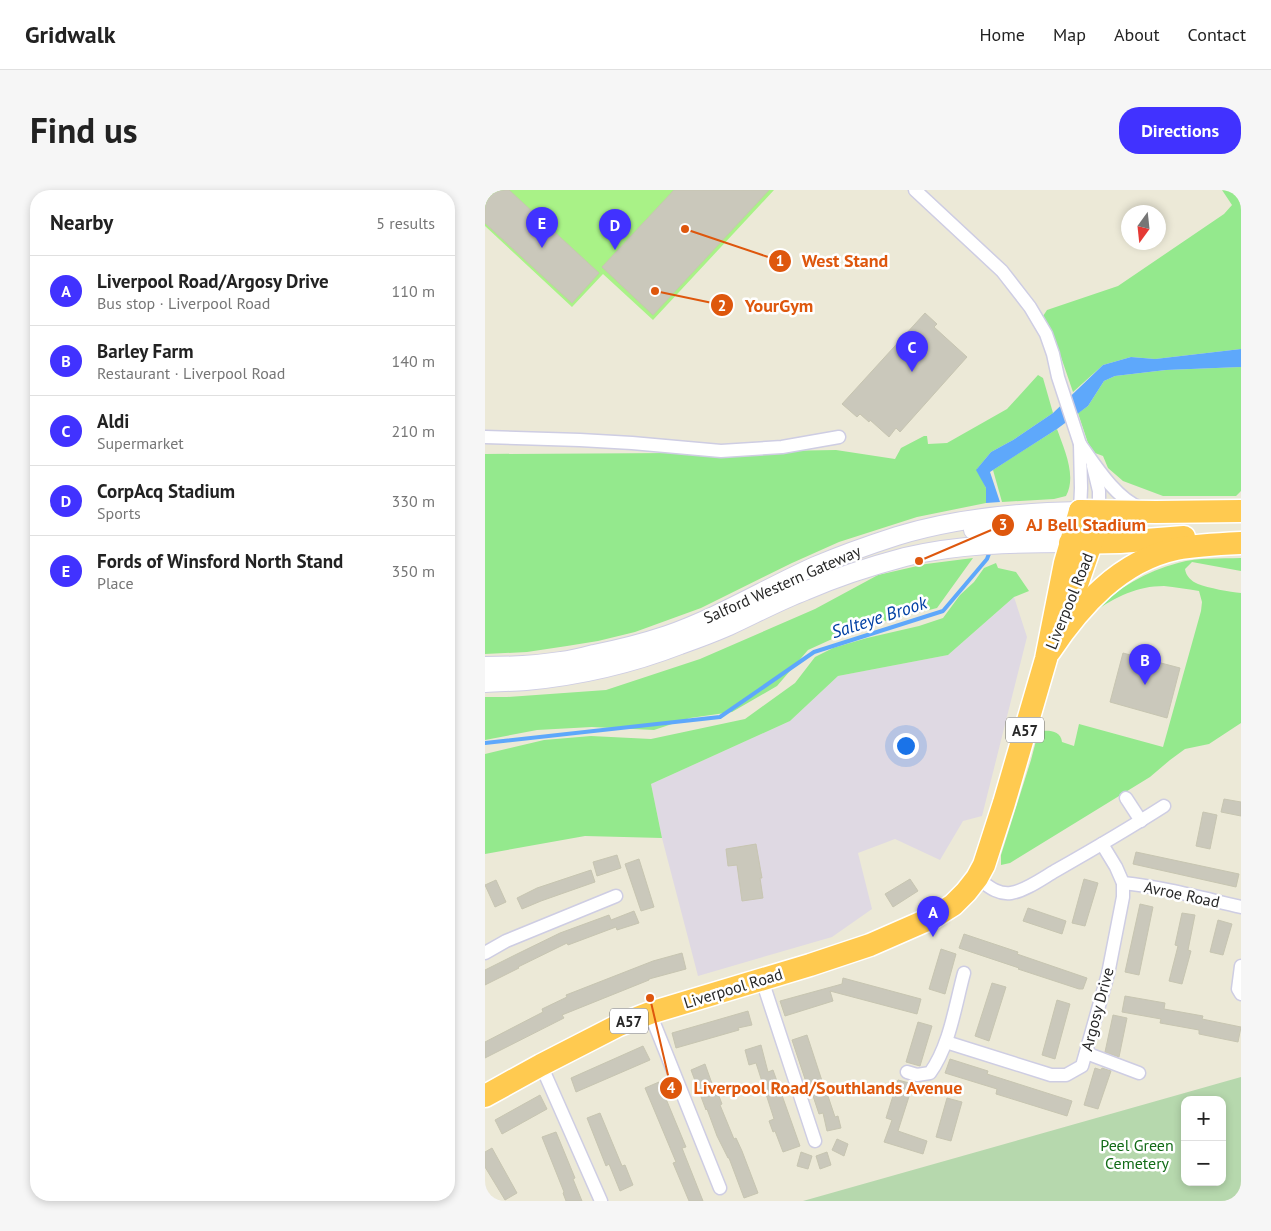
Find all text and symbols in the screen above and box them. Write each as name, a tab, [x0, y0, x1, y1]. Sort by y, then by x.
text: Gridwalk	[25, 19, 115, 50]
text: Home	[979, 23, 1025, 46]
text: Map	[1053, 23, 1086, 46]
text: About	[1114, 23, 1160, 46]
text: Contact	[1188, 23, 1246, 46]
text: Find us	[30, 107, 138, 153]
button: Directions	[1119, 107, 1241, 154]
north arrow	[1121, 205, 1166, 250]
pin: E	[526, 207, 558, 248]
text: Nearby	[50, 209, 113, 236]
pin: D	[599, 209, 631, 250]
text: 5 results	[376, 213, 435, 233]
callout: West Stand	[767, 244, 899, 277]
text: West Stand	[802, 249, 888, 272]
text: 1	[776, 251, 784, 270]
text: Liverpool Road/Argosy Drive	[97, 269, 329, 293]
text: A	[61, 281, 71, 301]
text: 110 m	[392, 281, 435, 301]
callout: YourGym	[710, 289, 823, 322]
text: Bus stop · Liverpool Road	[97, 293, 270, 313]
text: YourGym	[744, 294, 813, 317]
text: 2	[718, 296, 726, 315]
pin: C	[896, 331, 928, 372]
text: Barley Farm	[97, 339, 194, 363]
text: B	[61, 351, 71, 371]
text: 140 m	[392, 351, 435, 371]
text: Restaurant · Liverpool Road	[97, 363, 285, 383]
text: Aldi	[97, 409, 129, 433]
text: C	[62, 421, 70, 441]
text: 210 m	[392, 421, 435, 441]
text: Supermarket	[97, 433, 184, 453]
text: CorpAcq Stadium	[97, 479, 235, 503]
text: D	[61, 491, 71, 511]
text: 330 m	[392, 491, 435, 511]
text: Sports	[97, 503, 141, 523]
callout: AJ Bell Stadium	[991, 509, 1156, 542]
text: AJ Bell Stadium	[1026, 513, 1146, 536]
text: 3	[999, 515, 1007, 534]
street label: Salford Western Gateway	[700, 540, 864, 628]
text: Fords of Winsford North Stand	[97, 549, 343, 573]
street label: Liverpool Road	[1041, 550, 1097, 652]
text: E	[62, 561, 70, 581]
text: 350 m	[392, 561, 435, 581]
text: Place	[97, 573, 134, 593]
water label: Salteye Brook	[828, 590, 931, 643]
pin: B	[1129, 644, 1161, 685]
road number: A57	[1006, 718, 1044, 742]
your location	[893, 733, 919, 759]
street label: Avroe Road	[1142, 876, 1222, 912]
pin: A	[917, 896, 949, 937]
street label: Liverpool Road	[681, 963, 785, 1013]
street label: Argosy Drive	[1076, 965, 1118, 1053]
road number: A57	[610, 1008, 648, 1034]
callout: Liverpool Road/Southlands Avenue	[658, 1071, 973, 1104]
text: Liverpool Road/Southlands Avenue	[694, 1076, 962, 1099]
text: 4	[667, 1078, 676, 1097]
map controls	[1181, 1096, 1226, 1186]
button: +	[1181, 1096, 1226, 1141]
park label: Peel Green Cemetery	[1100, 1135, 1174, 1173]
button: −	[1181, 1141, 1226, 1186]

